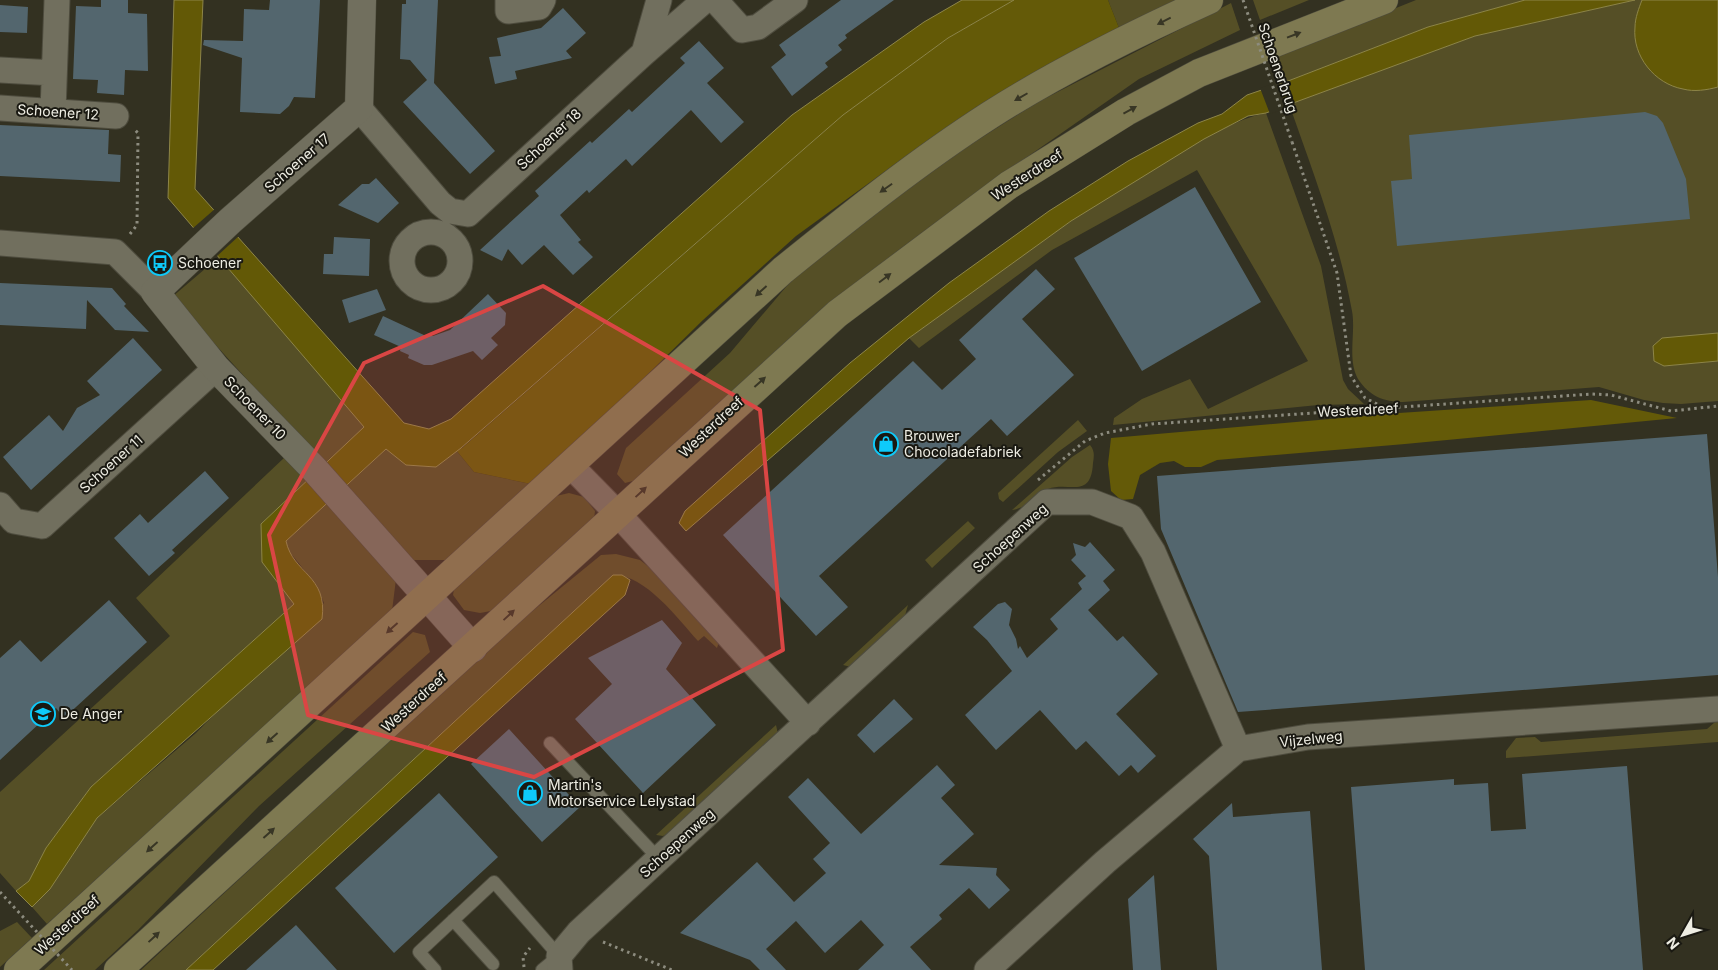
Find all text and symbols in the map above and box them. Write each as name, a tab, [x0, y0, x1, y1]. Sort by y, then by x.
one-way arrow	[1157, 17, 1172, 25]
street label: Schoenerbrug	[1255, 20, 1302, 115]
one-way arrow	[1286, 31, 1301, 38]
one-way arrow	[1015, 93, 1028, 102]
street label: Schoener 12	[17, 100, 99, 123]
street label: Schoener 18	[513, 105, 584, 173]
one-way arrow	[1123, 106, 1138, 114]
street label: Schoener 17	[261, 130, 333, 196]
street label: Westerdreef	[988, 145, 1065, 204]
one-way arrow	[879, 183, 893, 193]
bus stop icon: Schoener	[147, 250, 173, 276]
place label: Schoener	[178, 254, 242, 271]
one-way arrow	[878, 272, 891, 283]
one-way arrow	[755, 285, 767, 297]
street label: Schoener 10	[221, 372, 290, 443]
one-way arrow	[754, 376, 766, 388]
street label: Westerdreef	[675, 393, 746, 461]
street label: Westerdreef	[1317, 399, 1399, 420]
place label: Brouwer Chocoladefabriek	[904, 427, 1022, 460]
street label: Schoener 11	[76, 431, 146, 496]
shop icon: Brouwer Chocoladefabriek	[873, 431, 899, 457]
one-way arrow	[635, 486, 647, 498]
street label: Schoepenweg	[969, 500, 1051, 576]
one-way arrow	[503, 609, 515, 621]
one-way arrow	[386, 622, 398, 634]
street label: Westerdreef	[378, 668, 450, 735]
school or university icon: De Anger	[30, 701, 56, 727]
place label: De Anger	[60, 705, 122, 722]
street label: Vijzelweg	[1278, 727, 1343, 750]
one-way arrow	[266, 732, 278, 744]
place label: Martin's Motorservice Lelystad	[548, 776, 695, 809]
shop icon: Martin's Motorservice Lelystad	[517, 780, 543, 806]
street label: Schoepenweg	[636, 805, 718, 881]
one-way arrow	[262, 827, 275, 838]
one-way arrow	[146, 841, 158, 853]
street label: Westerdreef	[31, 891, 103, 958]
north arrow	[1658, 910, 1708, 960]
one-way arrow	[148, 931, 160, 943]
text: N	[1663, 934, 1682, 953]

